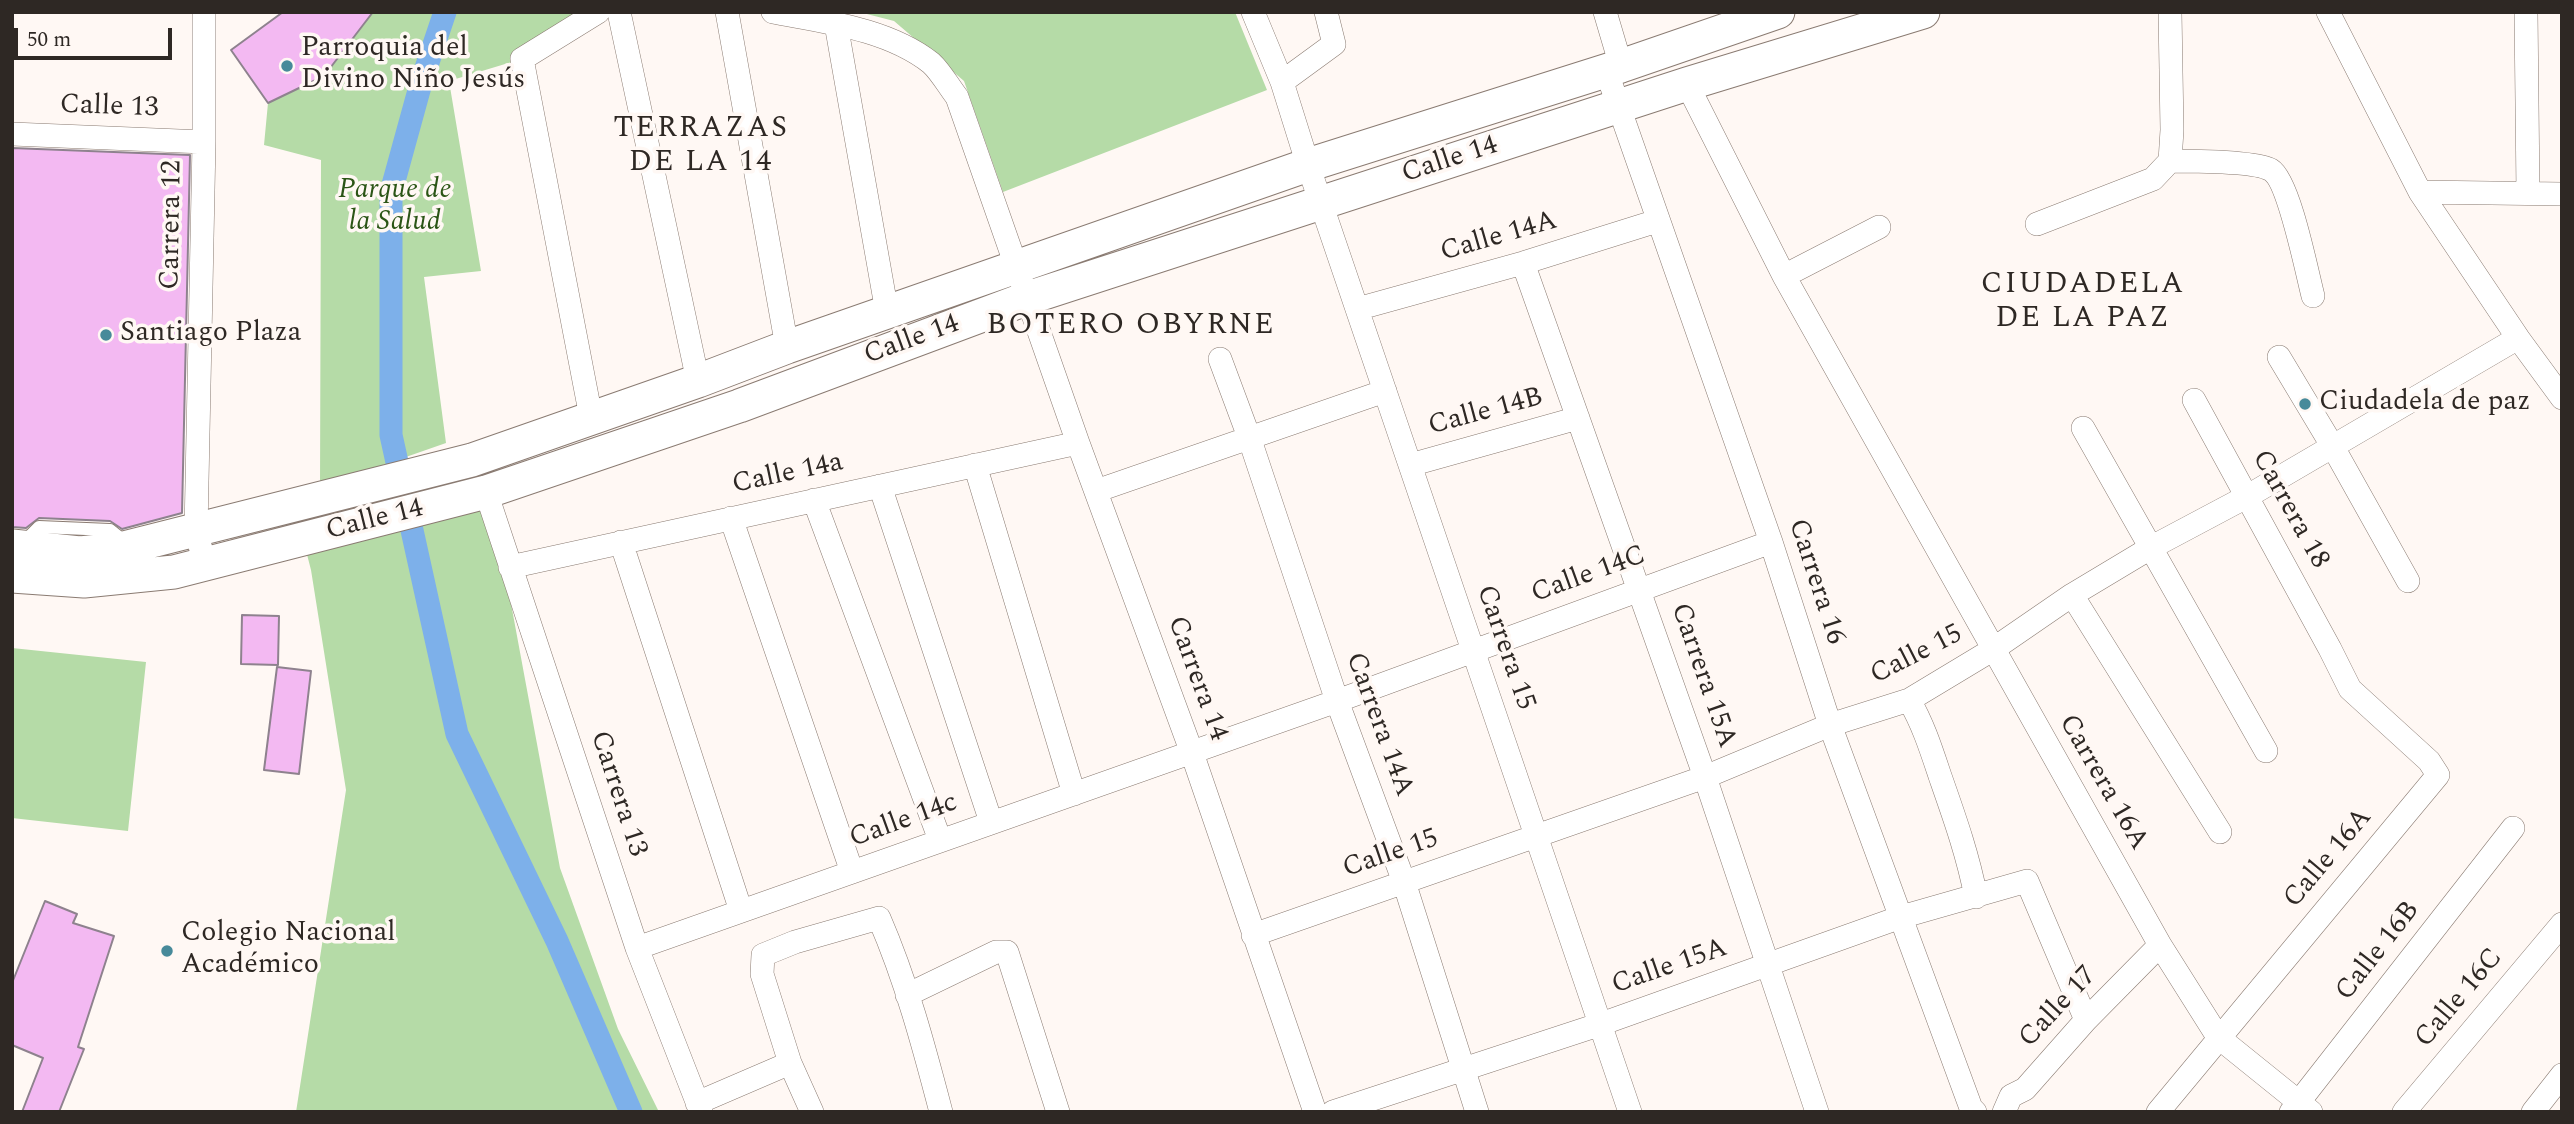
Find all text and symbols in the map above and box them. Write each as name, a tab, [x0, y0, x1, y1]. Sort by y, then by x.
scale bar	[18, 14, 175, 58]
text: 50 m	[27, 24, 71, 56]
place label: Parroquia del Divino Niño Jesús	[301, 33, 525, 99]
marker: Parroquia del Divino Niño Jesús	[279, 58, 295, 74]
street label: Calle 13	[59, 89, 159, 127]
district label: TERRAZAS DE LA 14	[614, 112, 788, 182]
street label: Calle 14	[1398, 130, 1502, 192]
street label: Carrera 12	[155, 160, 191, 290]
park label: Parque de la Salud	[338, 175, 452, 241]
street label: Calle 14A	[1437, 205, 1561, 271]
district label: CIUDADELA DE LA PAZ	[1982, 268, 2184, 338]
street label: Calle 14	[860, 308, 964, 374]
district label: BOTERO OBYRNE	[988, 309, 1274, 345]
place label: Santiago Plaza	[120, 318, 301, 352]
marker: Santiago Plaza	[98, 327, 114, 343]
street label: Calle 14B	[1425, 382, 1547, 444]
place label: Ciudadela de paz	[2319, 387, 2530, 421]
marker: Ciudadela de paz	[2297, 396, 2313, 412]
street label: Carrera 18	[2243, 445, 2335, 575]
street label: Calle 14a	[729, 447, 847, 503]
street label: Calle 14	[323, 493, 427, 549]
street label: Carrera 16	[1779, 515, 1851, 649]
street label: Calle 14C	[1527, 540, 1651, 612]
street label: Carrera 15	[1467, 581, 1541, 715]
street label: Carrera 15A	[1662, 599, 1742, 753]
street label: Carrera 14	[1158, 612, 1234, 746]
street label: Calle 15	[1865, 619, 1969, 693]
street label: Carrera 14A	[1336, 648, 1420, 802]
street label: Carrera 16A	[2050, 709, 2154, 857]
street label: Carrera 13	[581, 727, 653, 861]
street label: Calle 14c	[845, 787, 963, 857]
street label: Calle 16A	[2278, 802, 2380, 916]
street label: Calle 15	[1339, 823, 1443, 887]
street label: Calle 16B	[2330, 895, 2428, 1009]
place label: Colegio Nacional Académico	[181, 918, 395, 984]
street label: Calle 15A	[1608, 933, 1732, 1003]
marker: Colegio Nacional Académico	[159, 943, 175, 959]
street label: Calle 16C	[2409, 943, 2511, 1055]
street label: Calle 17	[2013, 960, 2105, 1056]

